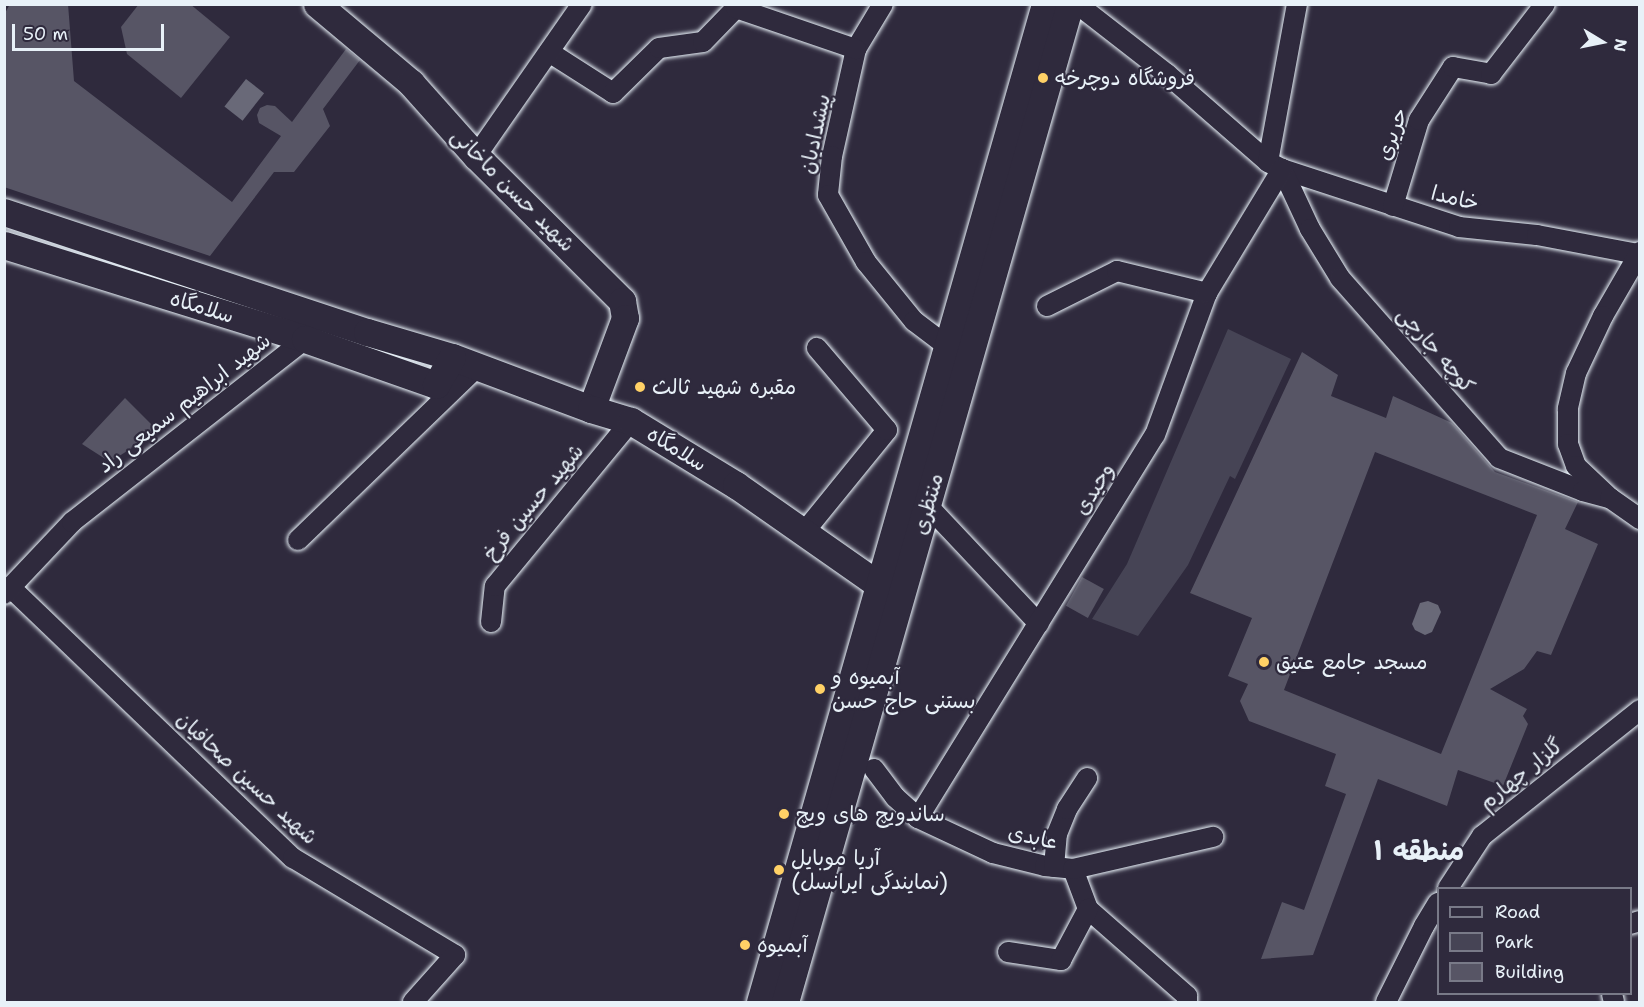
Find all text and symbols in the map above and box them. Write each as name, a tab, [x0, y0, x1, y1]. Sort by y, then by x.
scale bar	[15, 12, 166, 50]
north arrow	[1572, 12, 1632, 72]
text: 50 m	[23, 22, 68, 46]
text: N	[1609, 37, 1632, 53]
place label: فروشگاه دوچرخه	[1055, 65, 1195, 91]
marker: فروشگاه دوچرخه	[1036, 71, 1050, 85]
street label: پیشدادیان	[794, 92, 836, 176]
street label: حریری	[1371, 104, 1413, 164]
street label: شهید حسن ماخانی	[446, 123, 580, 257]
street label: خامدا	[1429, 180, 1481, 216]
street label: سلامگاه	[167, 285, 237, 329]
street label: کوچه جارچی	[1392, 302, 1480, 398]
street label: شهید ابراهیم سمیعی راد	[93, 328, 275, 478]
place label: مقبره شهید ثالث	[652, 374, 796, 400]
marker: مقبره شهید ثالث	[633, 380, 647, 394]
street label: سلامگاه	[643, 421, 711, 477]
street label: شهید حسین فرخ	[477, 439, 589, 565]
street label: وحیدی	[1068, 458, 1120, 520]
street label: منتظری	[907, 470, 949, 538]
place label: مسجد جامع عتیق	[1276, 649, 1427, 675]
marker: مسجد جامع عتیق	[1257, 655, 1271, 669]
place label: آبمیوه و بستنی حاج حسن	[832, 664, 976, 714]
marker: آبمیوه و بستنی حاج حسن	[813, 682, 827, 696]
street label: شهید حسین صحافیان	[171, 706, 323, 850]
street label: گلزار چهارم	[1474, 733, 1568, 815]
place label: ساندویچ های ویچ	[796, 801, 945, 827]
marker: ساندویچ های ویچ	[777, 807, 791, 821]
street label: عابدی	[1006, 819, 1060, 855]
district label: منطقه ۱	[1374, 835, 1464, 867]
place label: آریا موبایل (نمایندگی ایرانسل)	[791, 845, 948, 895]
marker: آریا موبایل (نمایندگی ایرانسل)	[772, 863, 786, 877]
legend	[1437, 887, 1632, 995]
text: Road	[1495, 900, 1540, 924]
text: Park	[1495, 930, 1534, 954]
place label: آبمیوه	[757, 932, 808, 958]
marker: آبمیوه	[738, 938, 752, 952]
text: Building	[1495, 960, 1564, 984]

